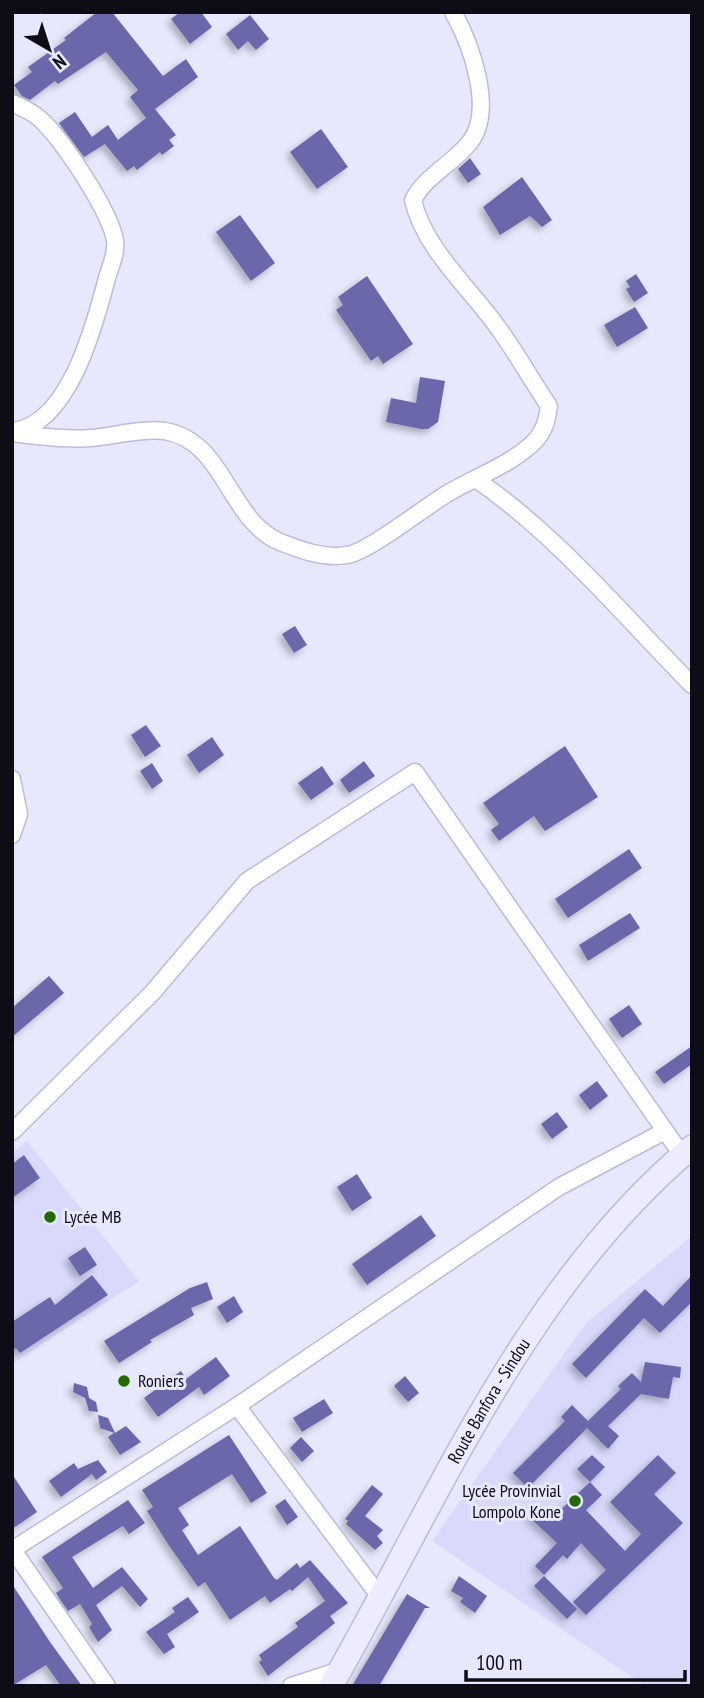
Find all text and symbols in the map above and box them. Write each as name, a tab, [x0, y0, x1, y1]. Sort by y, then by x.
north arrow	[14, 14, 84, 84]
text: N	[48, 50, 71, 75]
place label: Lycée MB	[64, 1205, 121, 1228]
marker: Lycée MB	[42, 1209, 58, 1225]
street label: Route Banfora - Sindou	[442, 1334, 535, 1467]
place label: Roniers	[138, 1369, 184, 1392]
marker: Roniers	[116, 1373, 132, 1389]
place label: Lycée Provinvial Lompolo Kone	[462, 1479, 562, 1523]
marker: Lycée Provinvial Lompolo Kone	[567, 1493, 583, 1509]
scale bar	[466, 1638, 685, 1682]
text: 100 m	[476, 1649, 522, 1676]

